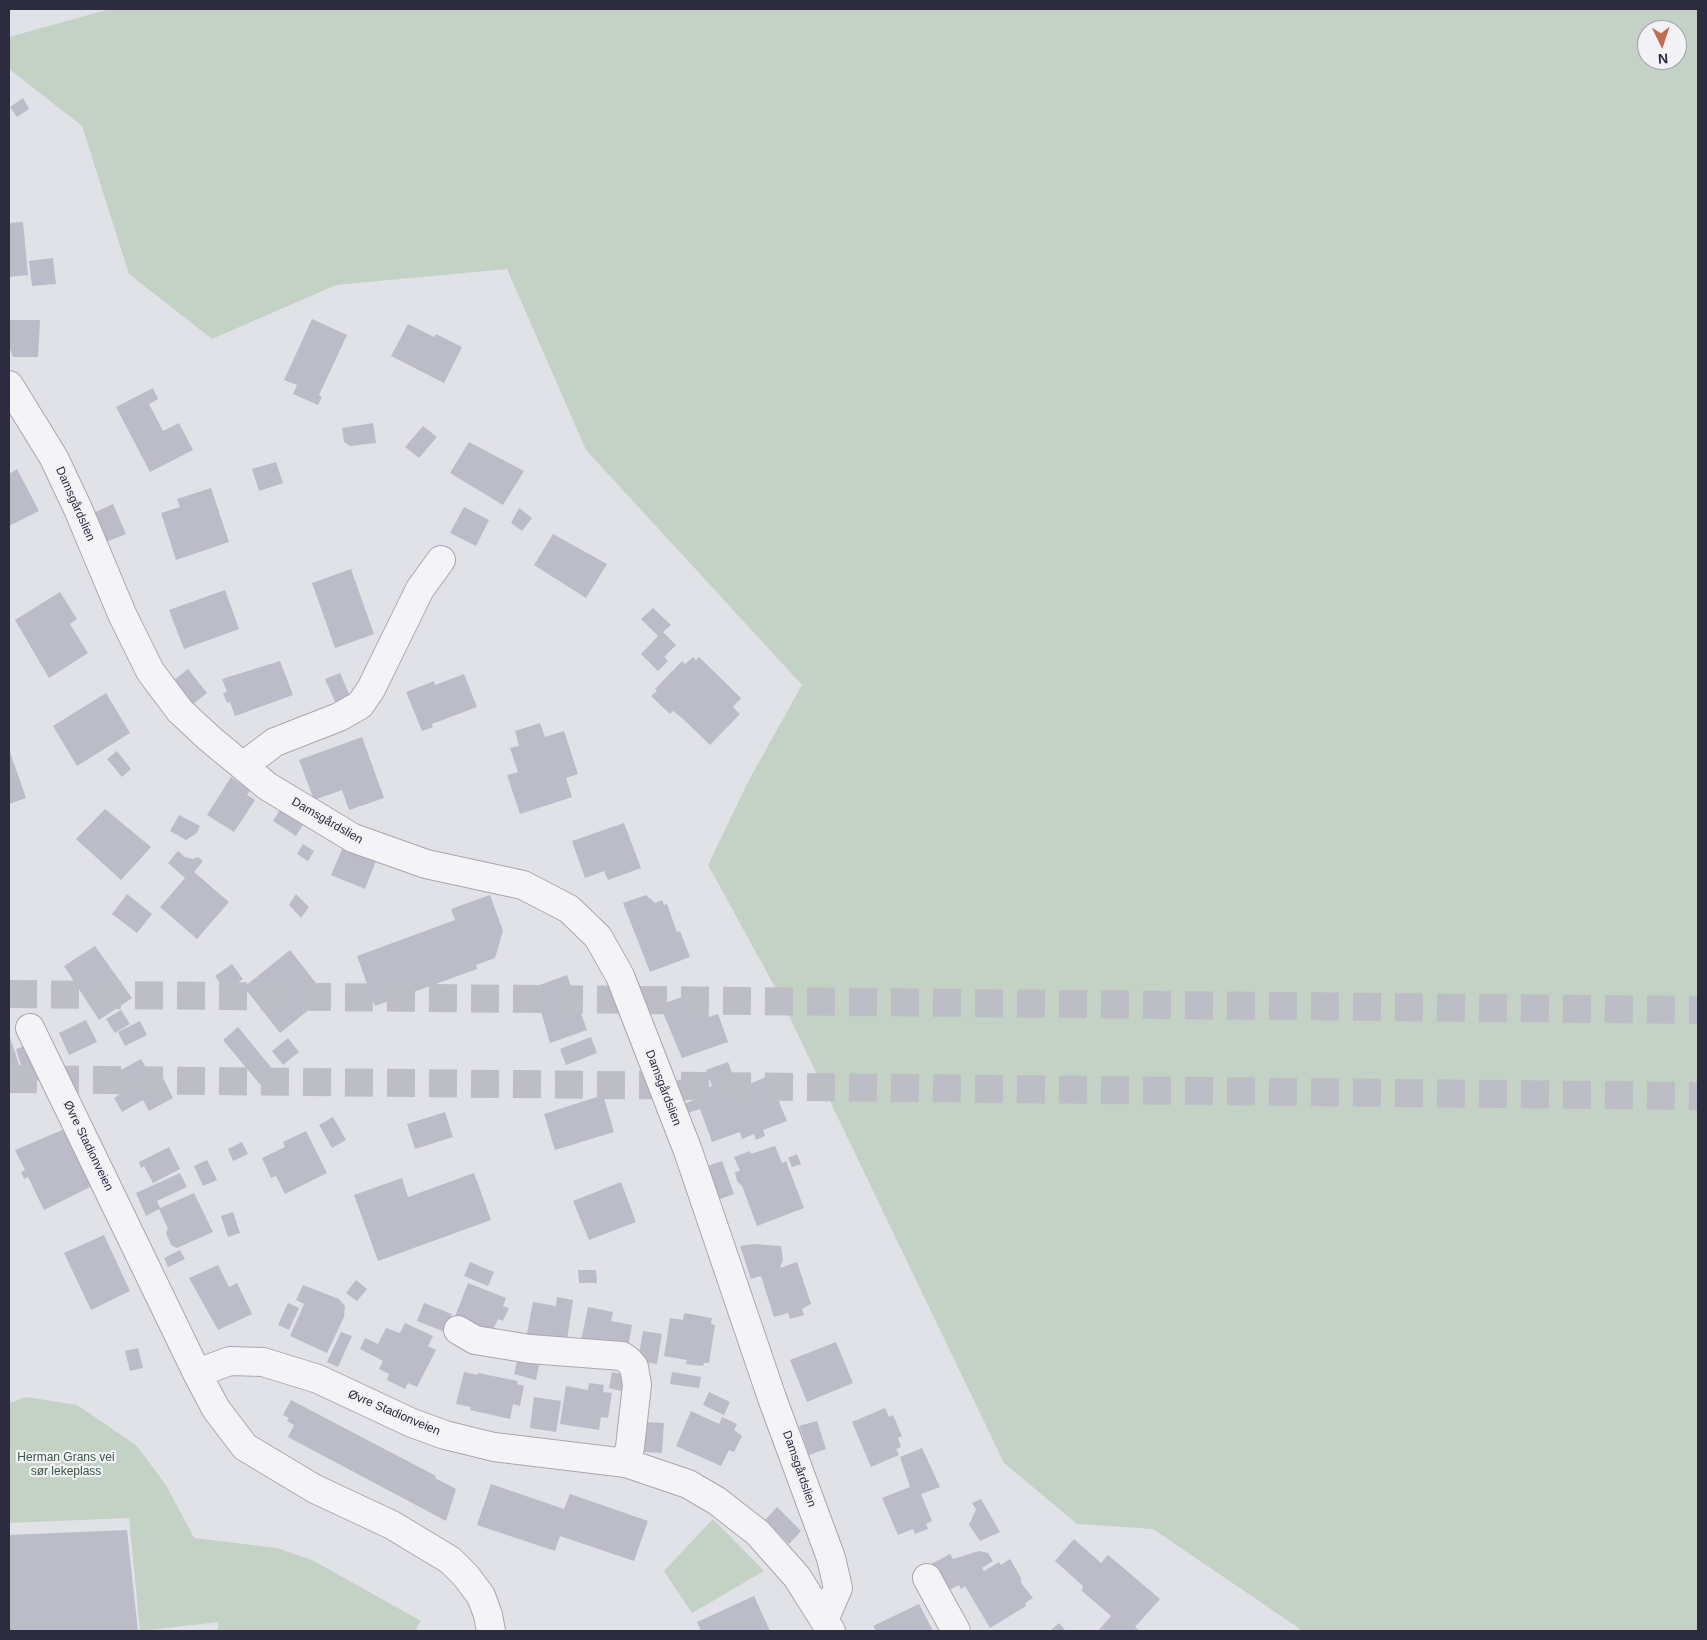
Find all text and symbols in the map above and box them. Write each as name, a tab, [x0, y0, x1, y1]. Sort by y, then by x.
north arrow	[1637, 20, 1687, 70]
text: N	[1657, 51, 1669, 67]
street label: Damsgårdslien	[52, 465, 98, 543]
street label: Damsgårdslien	[289, 795, 365, 847]
street label: Damsgårdslien	[642, 1048, 684, 1128]
street label: Øvre Stadionveien	[60, 1098, 116, 1194]
street label: Øvre Stadionveien	[346, 1387, 442, 1439]
street label: Damsgårdslien	[779, 1429, 819, 1509]
park label: Herman Grans vei sør lekeplass	[17, 1451, 115, 1479]

